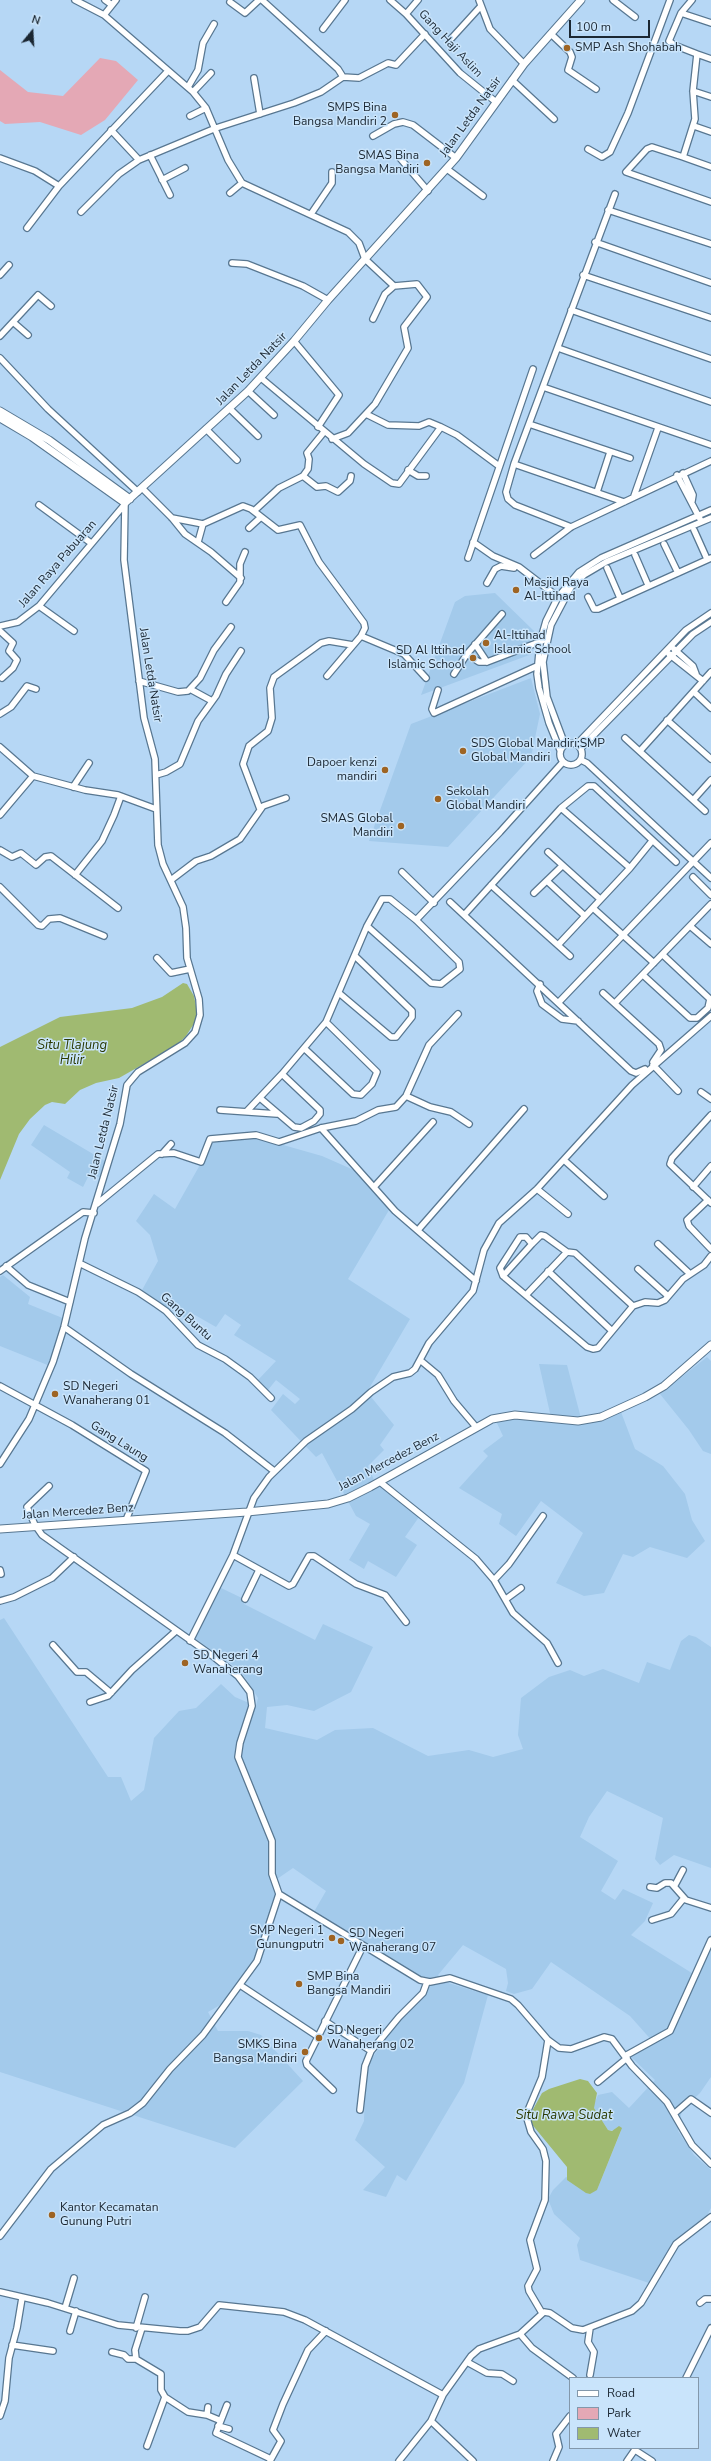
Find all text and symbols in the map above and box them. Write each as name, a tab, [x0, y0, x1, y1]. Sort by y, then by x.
street label: Gang Haji Aslim	[415, 7, 485, 81]
north arrow	[12, 12, 52, 52]
text: N	[30, 12, 42, 29]
scale bar	[571, 12, 652, 38]
text: 100 m	[576, 19, 611, 35]
place label: SMP Ash Shohabah	[575, 41, 682, 55]
marker: SMP Ash Shohabah	[562, 43, 572, 53]
street label: Jalan Letda Natsir	[437, 74, 505, 160]
place label: SMPS Bina Bangsa Mandiri 2	[293, 101, 387, 129]
marker: SMPS Bina Bangsa Mandiri 2	[390, 110, 400, 120]
place label: SMAS Bina Bangsa Mandiri	[335, 149, 419, 177]
marker: SMAS Bina Bangsa Mandiri	[422, 158, 432, 168]
street label: Jalan Letda Natsir	[214, 330, 290, 408]
street label: Jalan Raya Pabuaran	[16, 517, 100, 611]
place label: Masjid Raya Al-Ittihad	[524, 576, 589, 604]
marker: Masjid Raya Al-Ittihad	[511, 585, 521, 595]
street label: Jalan Letda Natsir	[135, 627, 165, 723]
place label: Al-Ittihad Islamic School	[494, 629, 571, 657]
marker: Al-Ittihad Islamic School	[481, 638, 491, 648]
place label: SD Al Ittihad Islamic School	[388, 644, 465, 672]
marker: SD Al Ittihad Islamic School	[468, 653, 478, 663]
place label: SDS Global Mandiri;SMP Global Mandiri	[471, 737, 605, 765]
marker: SDS Global Mandiri;SMP Global Mandiri	[458, 746, 468, 756]
place label: Dapoer kenzi mandiri	[307, 756, 377, 784]
marker: Dapoer kenzi mandiri	[380, 765, 390, 775]
place label: Sekolah Global Mandiri	[446, 785, 525, 813]
marker: Sekolah Global Mandiri	[433, 794, 443, 804]
place label: SMAS Global Mandiri	[320, 812, 393, 840]
marker: SMAS Global Mandiri	[396, 821, 406, 831]
water label: Situ Tlajung Hilir	[37, 1038, 107, 1069]
street label: Jalan Letda Natsir	[85, 1084, 123, 1180]
street label: Gang Buntu	[157, 1290, 215, 1344]
place label: SD Negeri Wanaherang 01	[63, 1380, 150, 1408]
marker: SD Negeri Wanaherang 01	[50, 1389, 60, 1399]
street label: Gang Laung	[87, 1419, 151, 1465]
street label: Jalan Mercedez Benz	[336, 1429, 442, 1495]
street label: Jalan Mercedez Benz	[22, 1501, 134, 1523]
place label: SD Negeri 4 Wanaherang	[193, 1649, 263, 1677]
marker: SD Negeri 4 Wanaherang	[180, 1658, 190, 1668]
place label: SMP Negeri 1 Gunungputri	[250, 1924, 324, 1952]
place label: SD Negeri Wanaherang 07	[349, 1927, 436, 1955]
marker: SMP Negeri 1 Gunungputri	[327, 1933, 337, 1943]
marker: SD Negeri Wanaherang 07	[336, 1936, 346, 1946]
place label: SMP Bina Bangsa Mandiri	[307, 1970, 391, 1998]
marker: SMP Bina Bangsa Mandiri	[294, 1979, 304, 1989]
place label: SD Negeri Wanaherang 02	[327, 2024, 414, 2052]
marker: SD Negeri Wanaherang 02	[314, 2033, 324, 2043]
place label: SMKS Bina Bangsa Mandiri	[213, 2038, 297, 2066]
marker: SMKS Bina Bangsa Mandiri	[300, 2047, 310, 2057]
water label: Situ Rawa Sudat	[515, 2108, 613, 2124]
place label: Kantor Kecamatan Gunung Putri	[60, 2201, 158, 2229]
marker: Kantor Kecamatan Gunung Putri	[47, 2210, 57, 2220]
legend	[569, 2377, 699, 2449]
text: Road	[607, 2385, 635, 2401]
text: Park	[607, 2405, 631, 2421]
text: Water	[607, 2425, 641, 2441]

